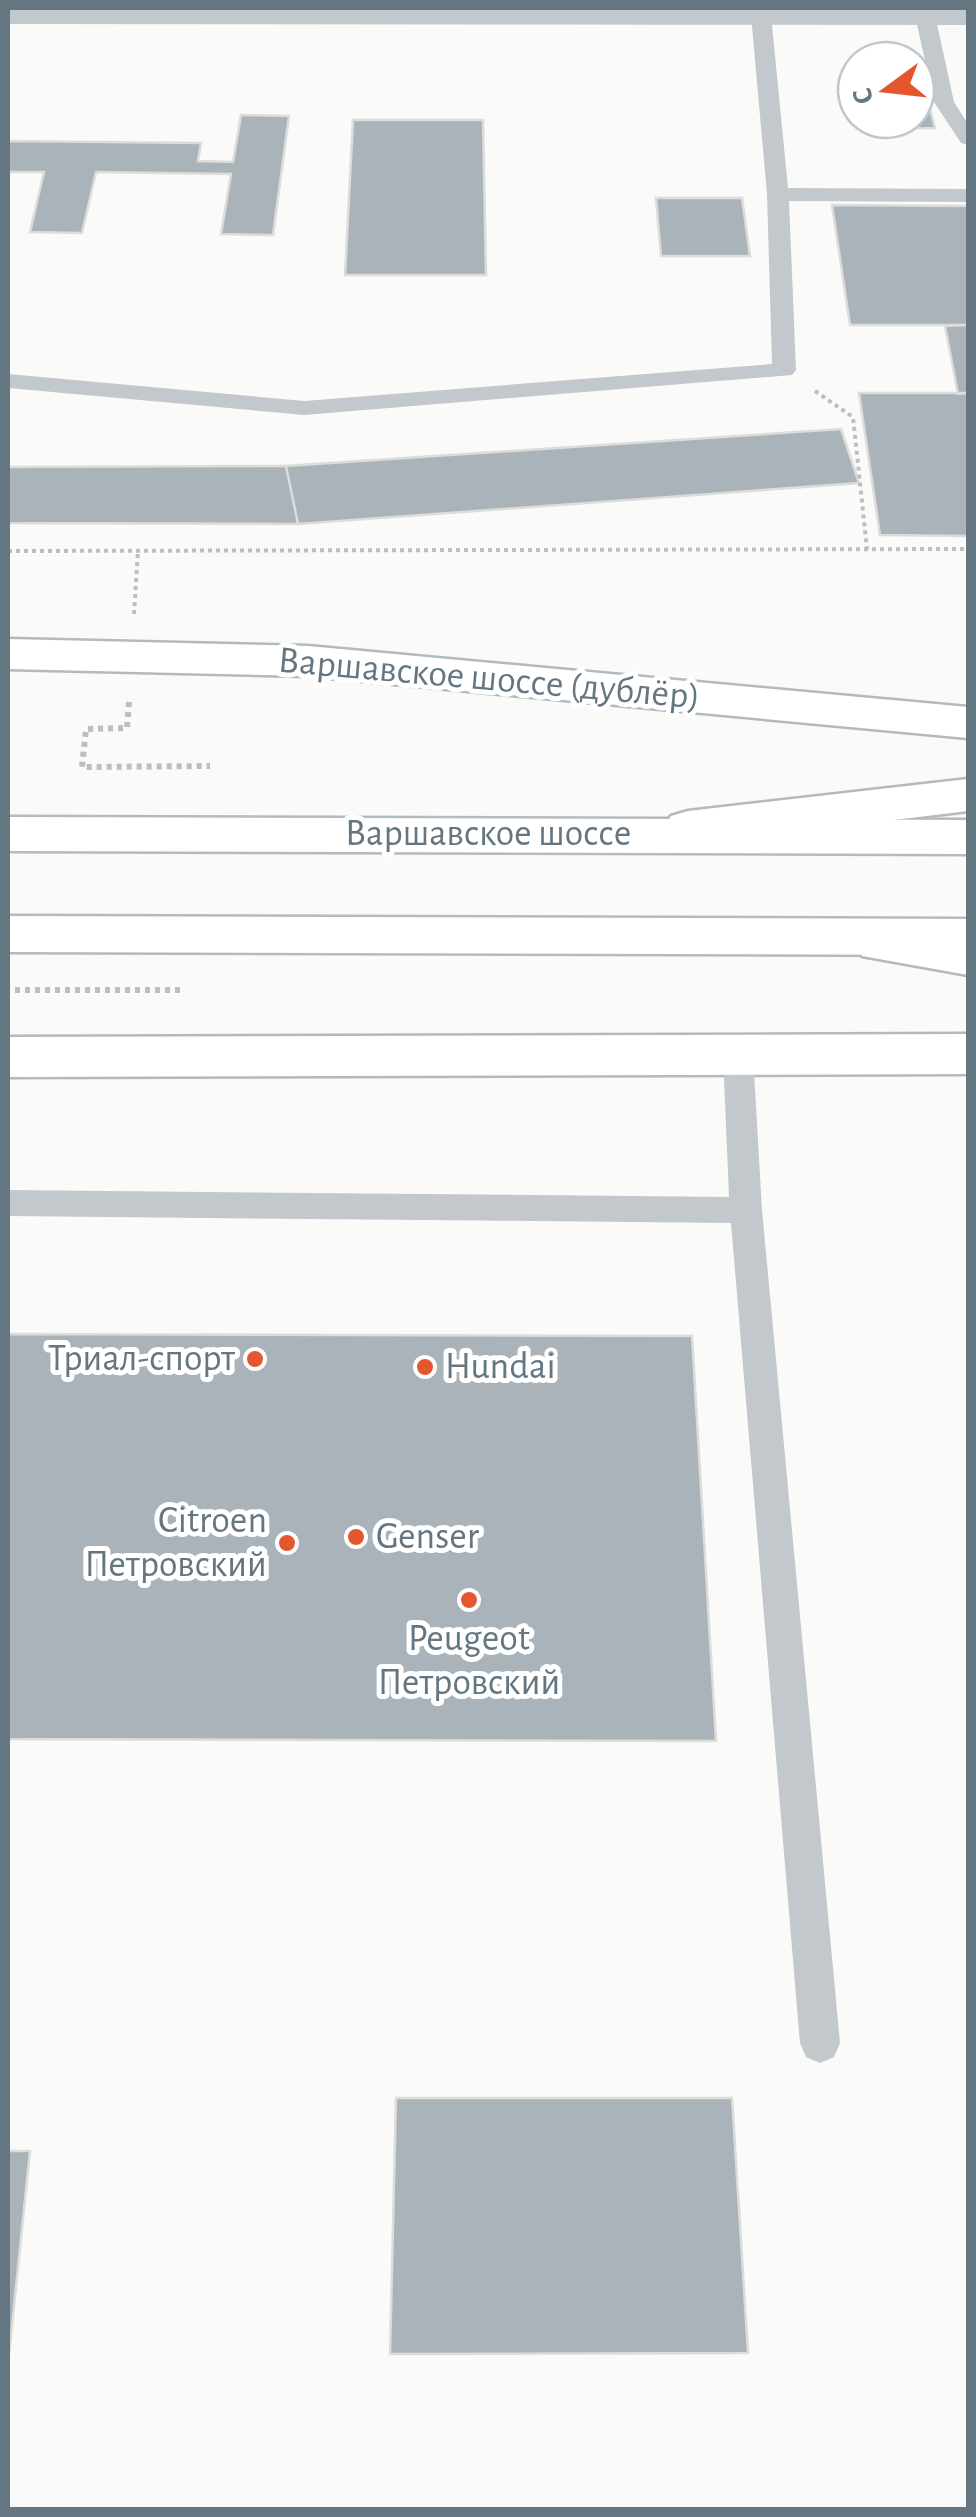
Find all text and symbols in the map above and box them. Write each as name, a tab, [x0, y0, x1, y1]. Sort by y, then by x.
north arrow	[836, 40, 936, 140]
text: С	[848, 85, 879, 107]
street label: Варшавское шоссе (дублёр)	[276, 642, 702, 716]
street label: Варшавское шоссе	[345, 815, 631, 853]
place label: Триал-спорт	[48, 1340, 235, 1378]
marker: Триал-спорт	[244, 1348, 266, 1370]
place label: Hundai	[445, 1348, 556, 1386]
marker: Hundai	[414, 1356, 436, 1378]
place label: Citroen Петровский	[84, 1502, 267, 1584]
place label: Genser	[376, 1518, 480, 1556]
marker: Genser	[345, 1526, 367, 1548]
marker: Citroen Петровский	[276, 1532, 298, 1554]
marker: Peugeot Петровский	[458, 1589, 480, 1611]
place label: Peugeot Петровский	[378, 1620, 560, 1702]

